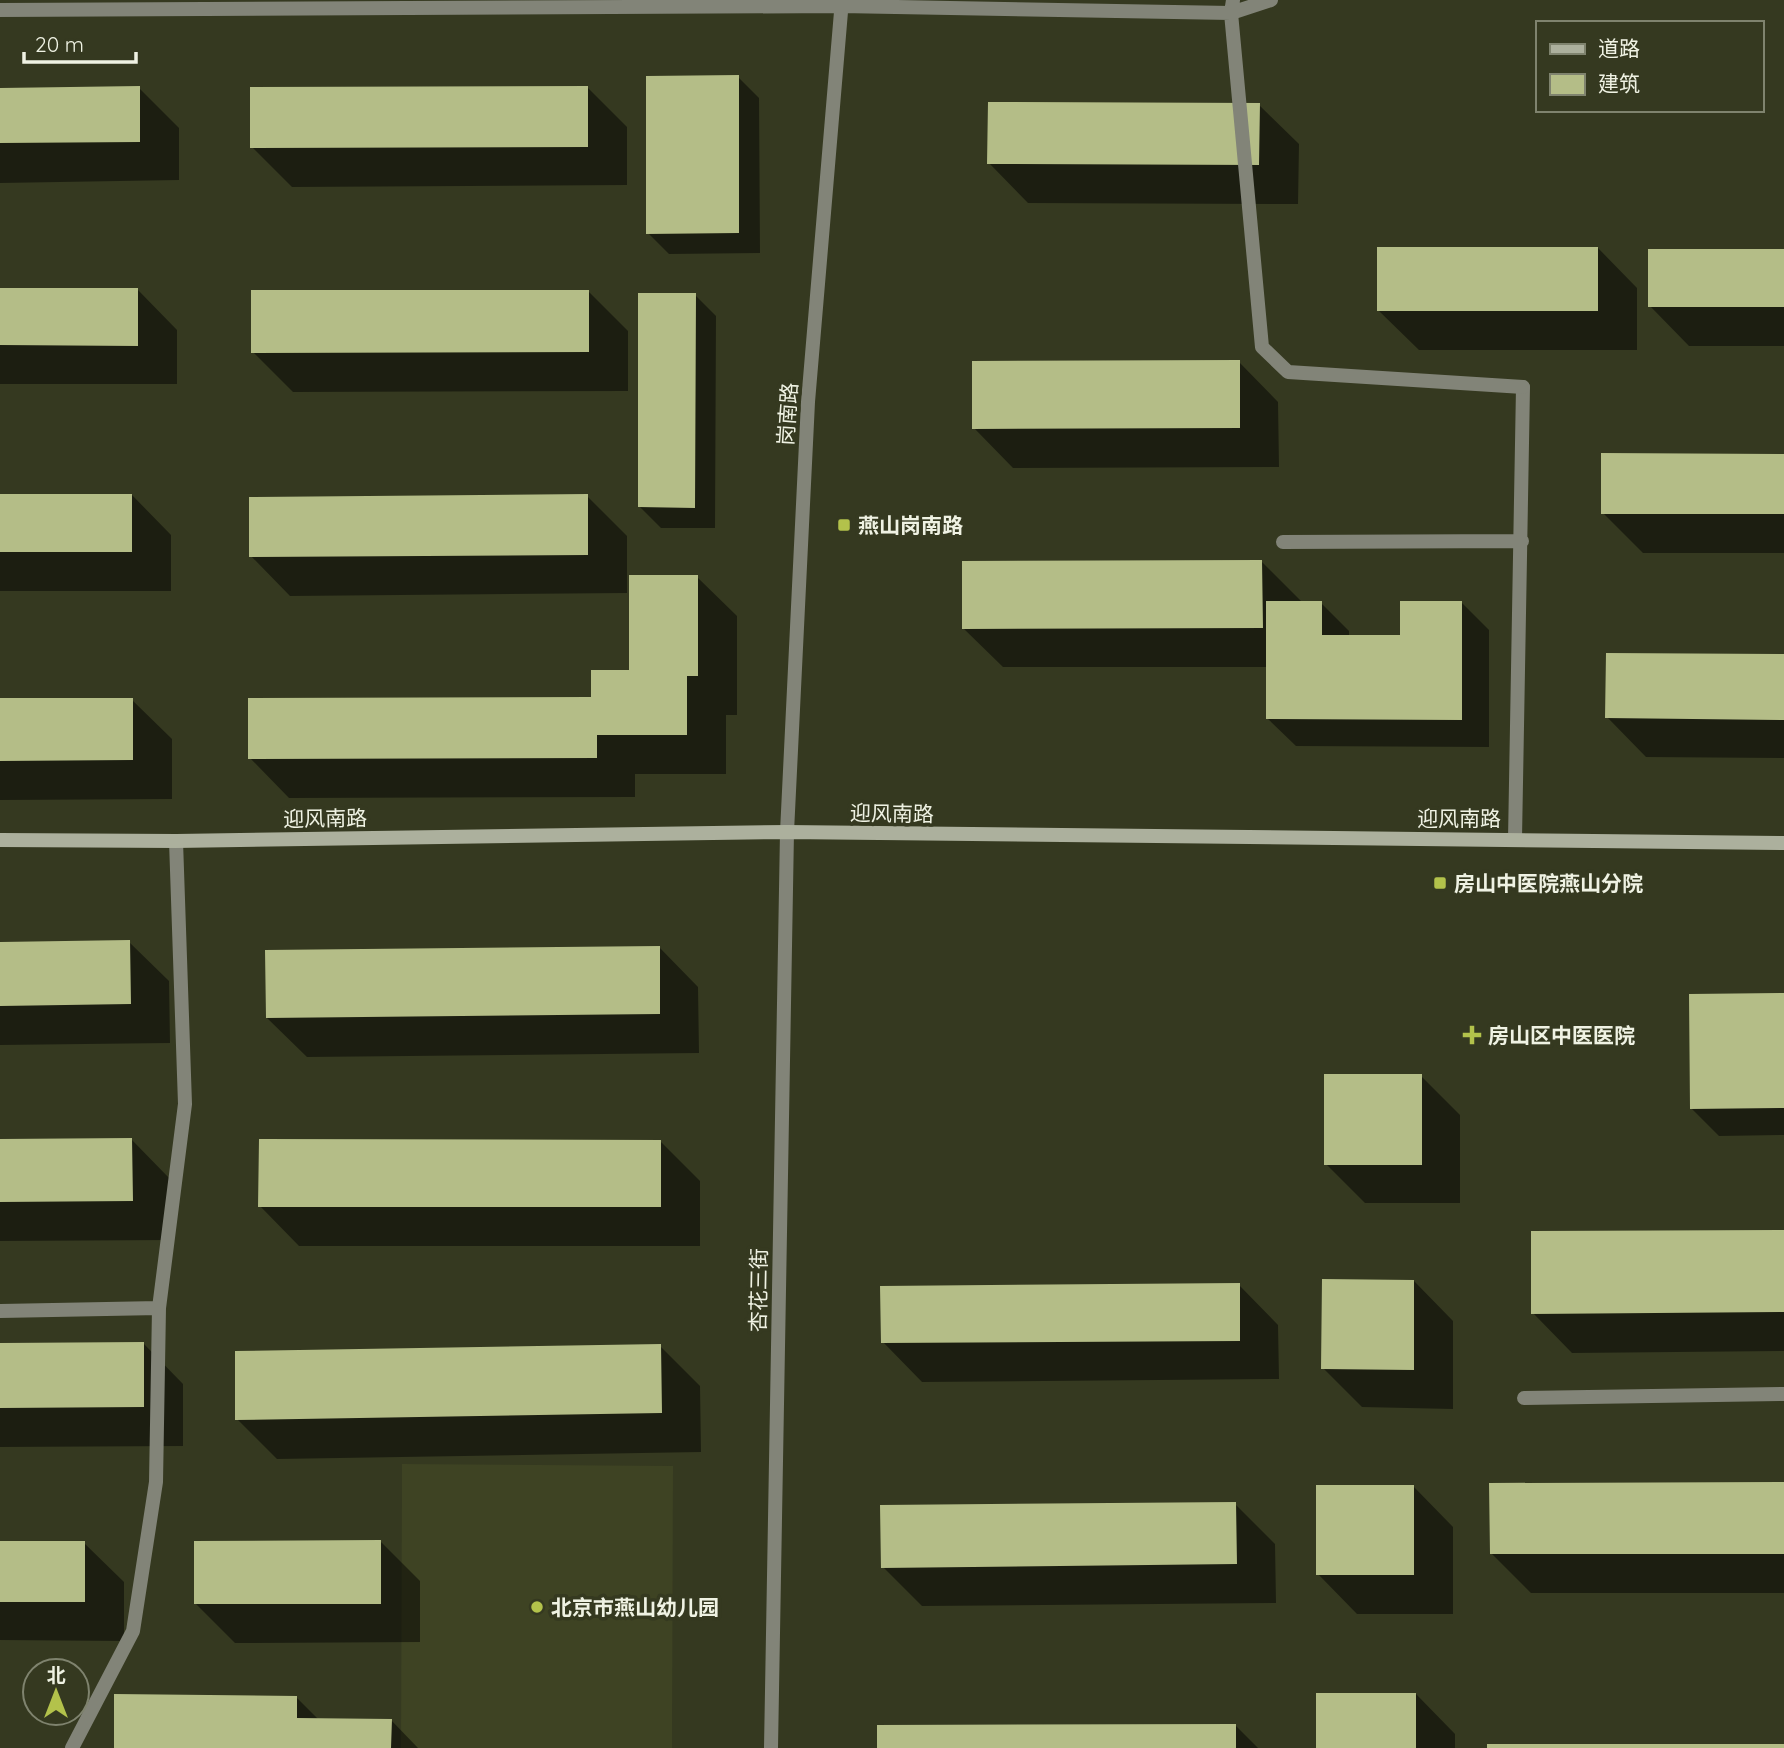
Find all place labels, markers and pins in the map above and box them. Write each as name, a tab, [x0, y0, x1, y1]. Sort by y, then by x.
place label: 燕山岗南路	[858, 512, 963, 538]
marker: 燕山岗南路	[836, 517, 852, 533]
place label: 房山中医院燕山分院	[1454, 870, 1643, 896]
marker: 房山中医院燕山分院	[1432, 875, 1448, 891]
place label: 房山区中医医院	[1488, 1022, 1635, 1048]
marker: 房山区中医医院	[1462, 1025, 1482, 1045]
place label: 北京市燕山幼儿园	[551, 1594, 719, 1620]
marker: 北京市燕山幼儿园	[529, 1599, 545, 1615]

